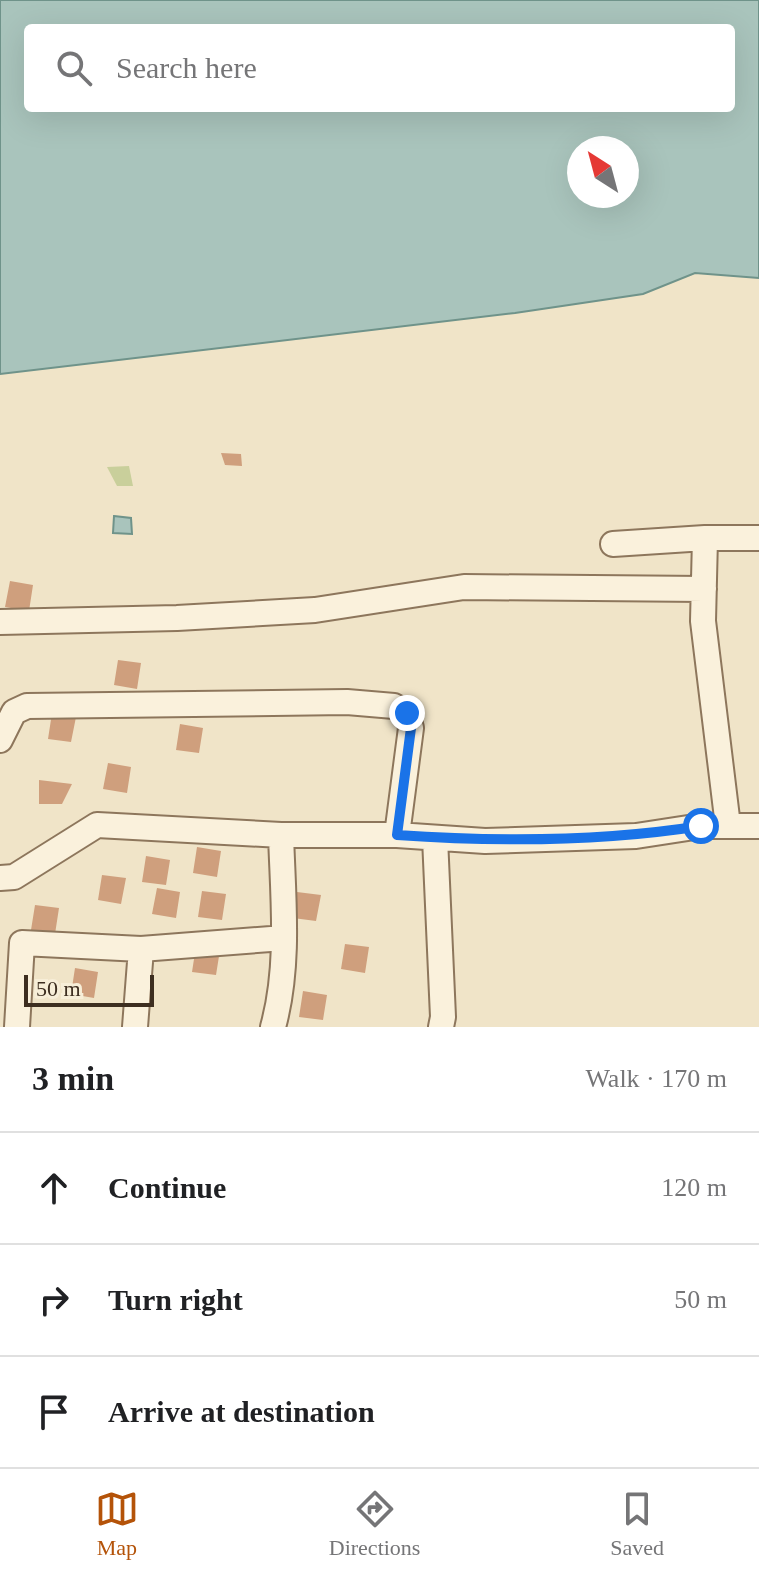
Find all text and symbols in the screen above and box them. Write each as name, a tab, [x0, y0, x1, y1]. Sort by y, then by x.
search box	[24, 24, 735, 112]
icon: search	[52, 46, 96, 90]
text: Search here	[116, 51, 257, 84]
north arrow	[567, 136, 639, 208]
route end	[389, 695, 425, 731]
route start	[683, 808, 719, 844]
scale bar	[24, 971, 154, 1007]
text: 50 m	[36, 976, 81, 1001]
text: 3 min	[32, 1060, 114, 1097]
text: Walk · 170 m	[585, 1064, 727, 1093]
icon: ahead	[32, 1166, 76, 1210]
text: Continue	[108, 1171, 226, 1204]
text: 120 m	[661, 1173, 727, 1202]
icon: right	[32, 1278, 76, 1322]
text: Turn right	[108, 1283, 243, 1316]
text: 50 m	[674, 1285, 727, 1314]
icon: arrive	[32, 1390, 76, 1434]
text: Arrive at destination	[108, 1395, 375, 1428]
tab: Map	[95, 1487, 139, 1561]
tab: Directions	[329, 1487, 420, 1561]
tab: Saved	[610, 1487, 664, 1561]

